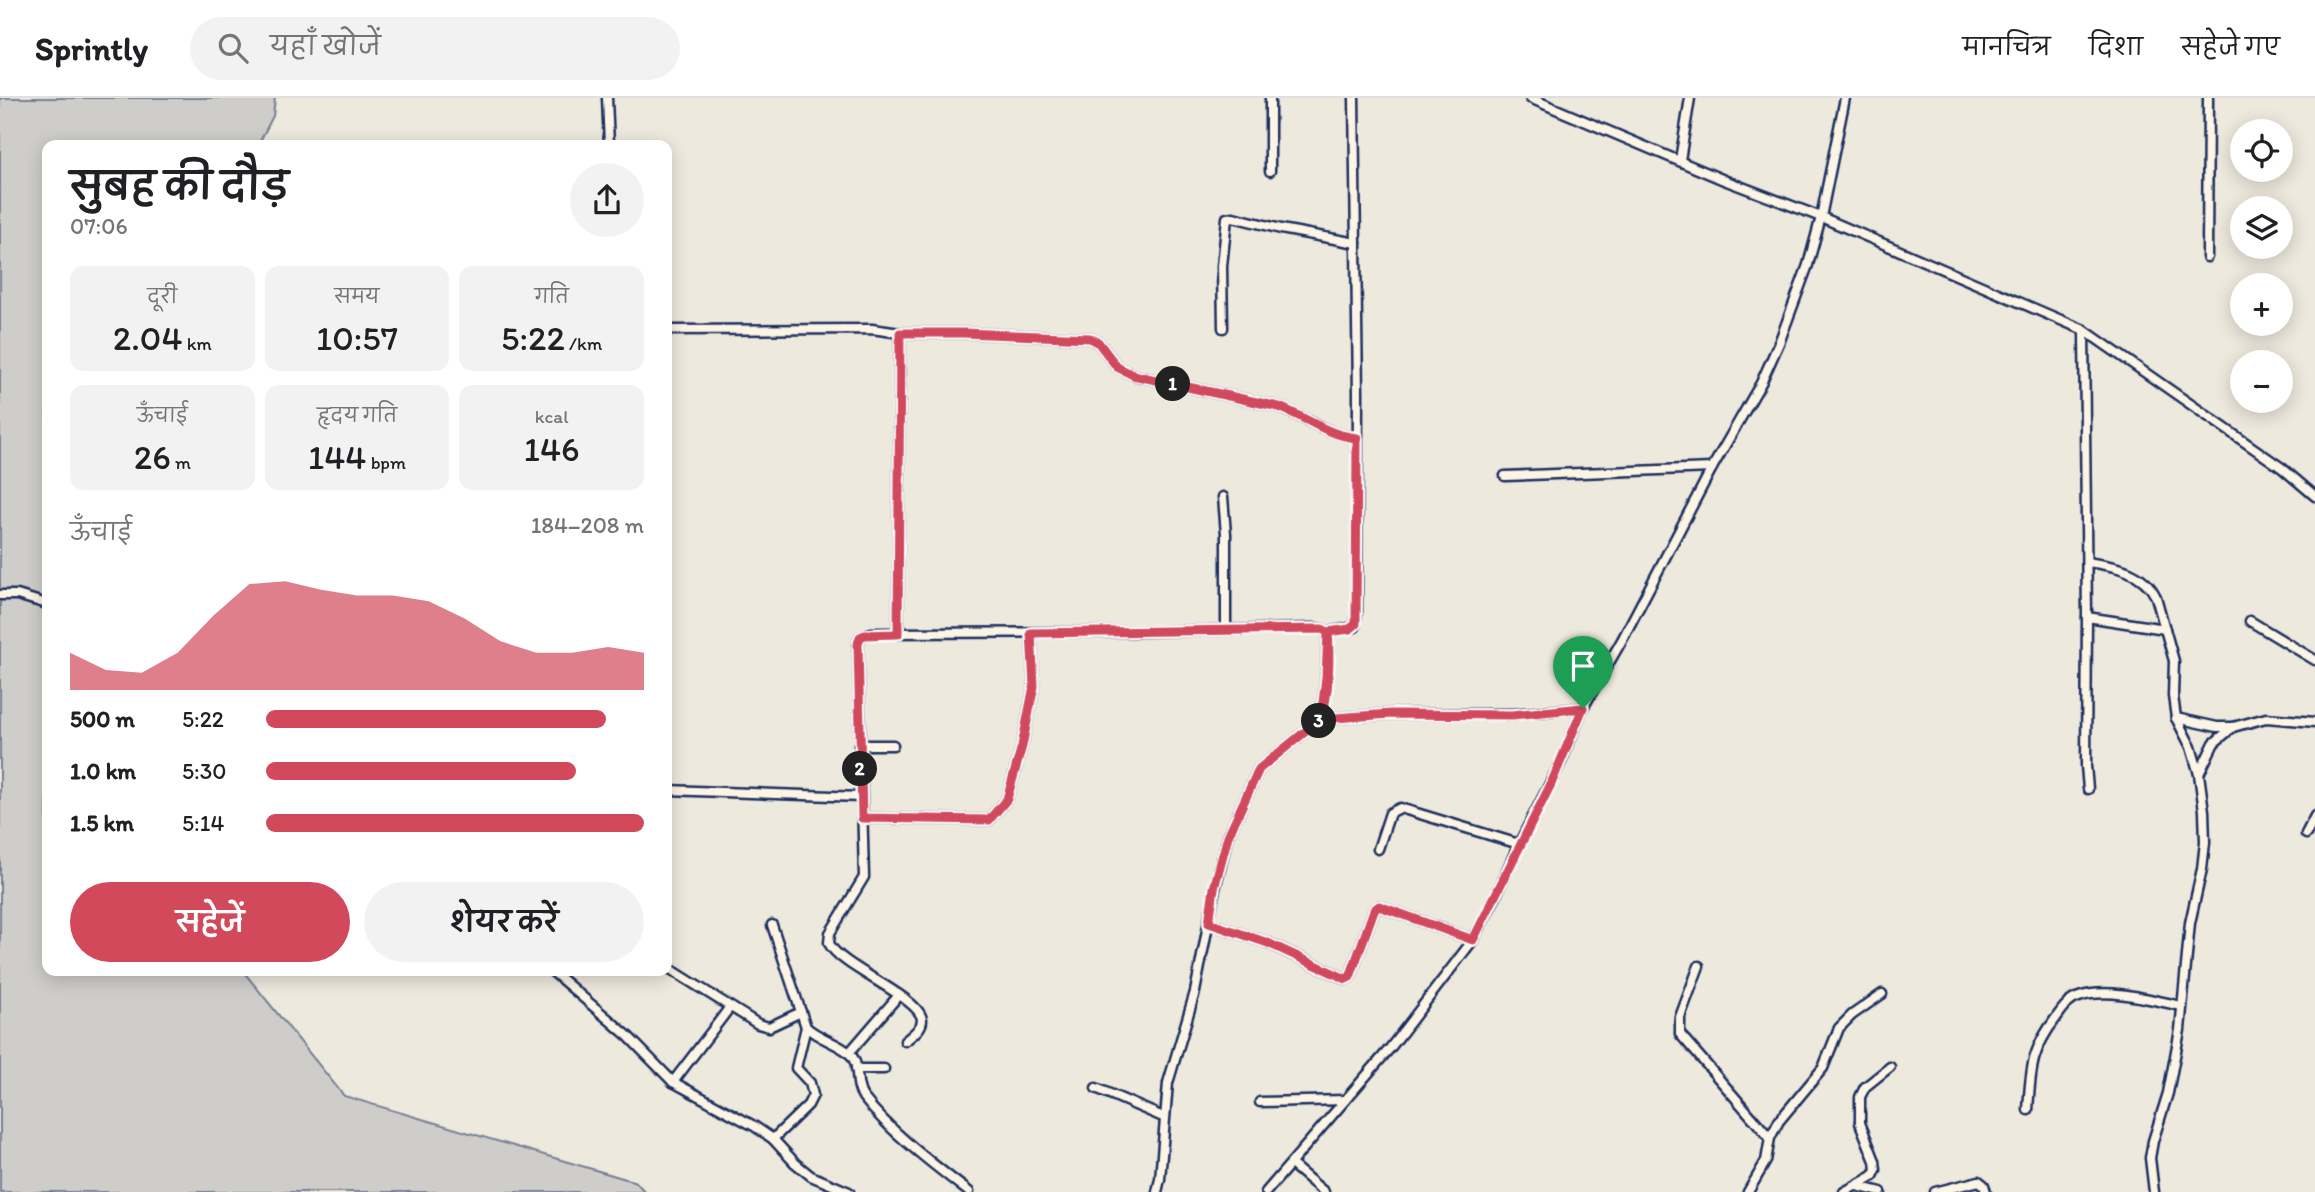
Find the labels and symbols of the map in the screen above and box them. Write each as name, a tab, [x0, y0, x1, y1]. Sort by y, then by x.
pin: 1	[1156, 366, 1190, 402]
pin	[1553, 636, 1613, 708]
pin: 3	[1302, 704, 1336, 738]
pin: 2	[842, 752, 878, 786]

